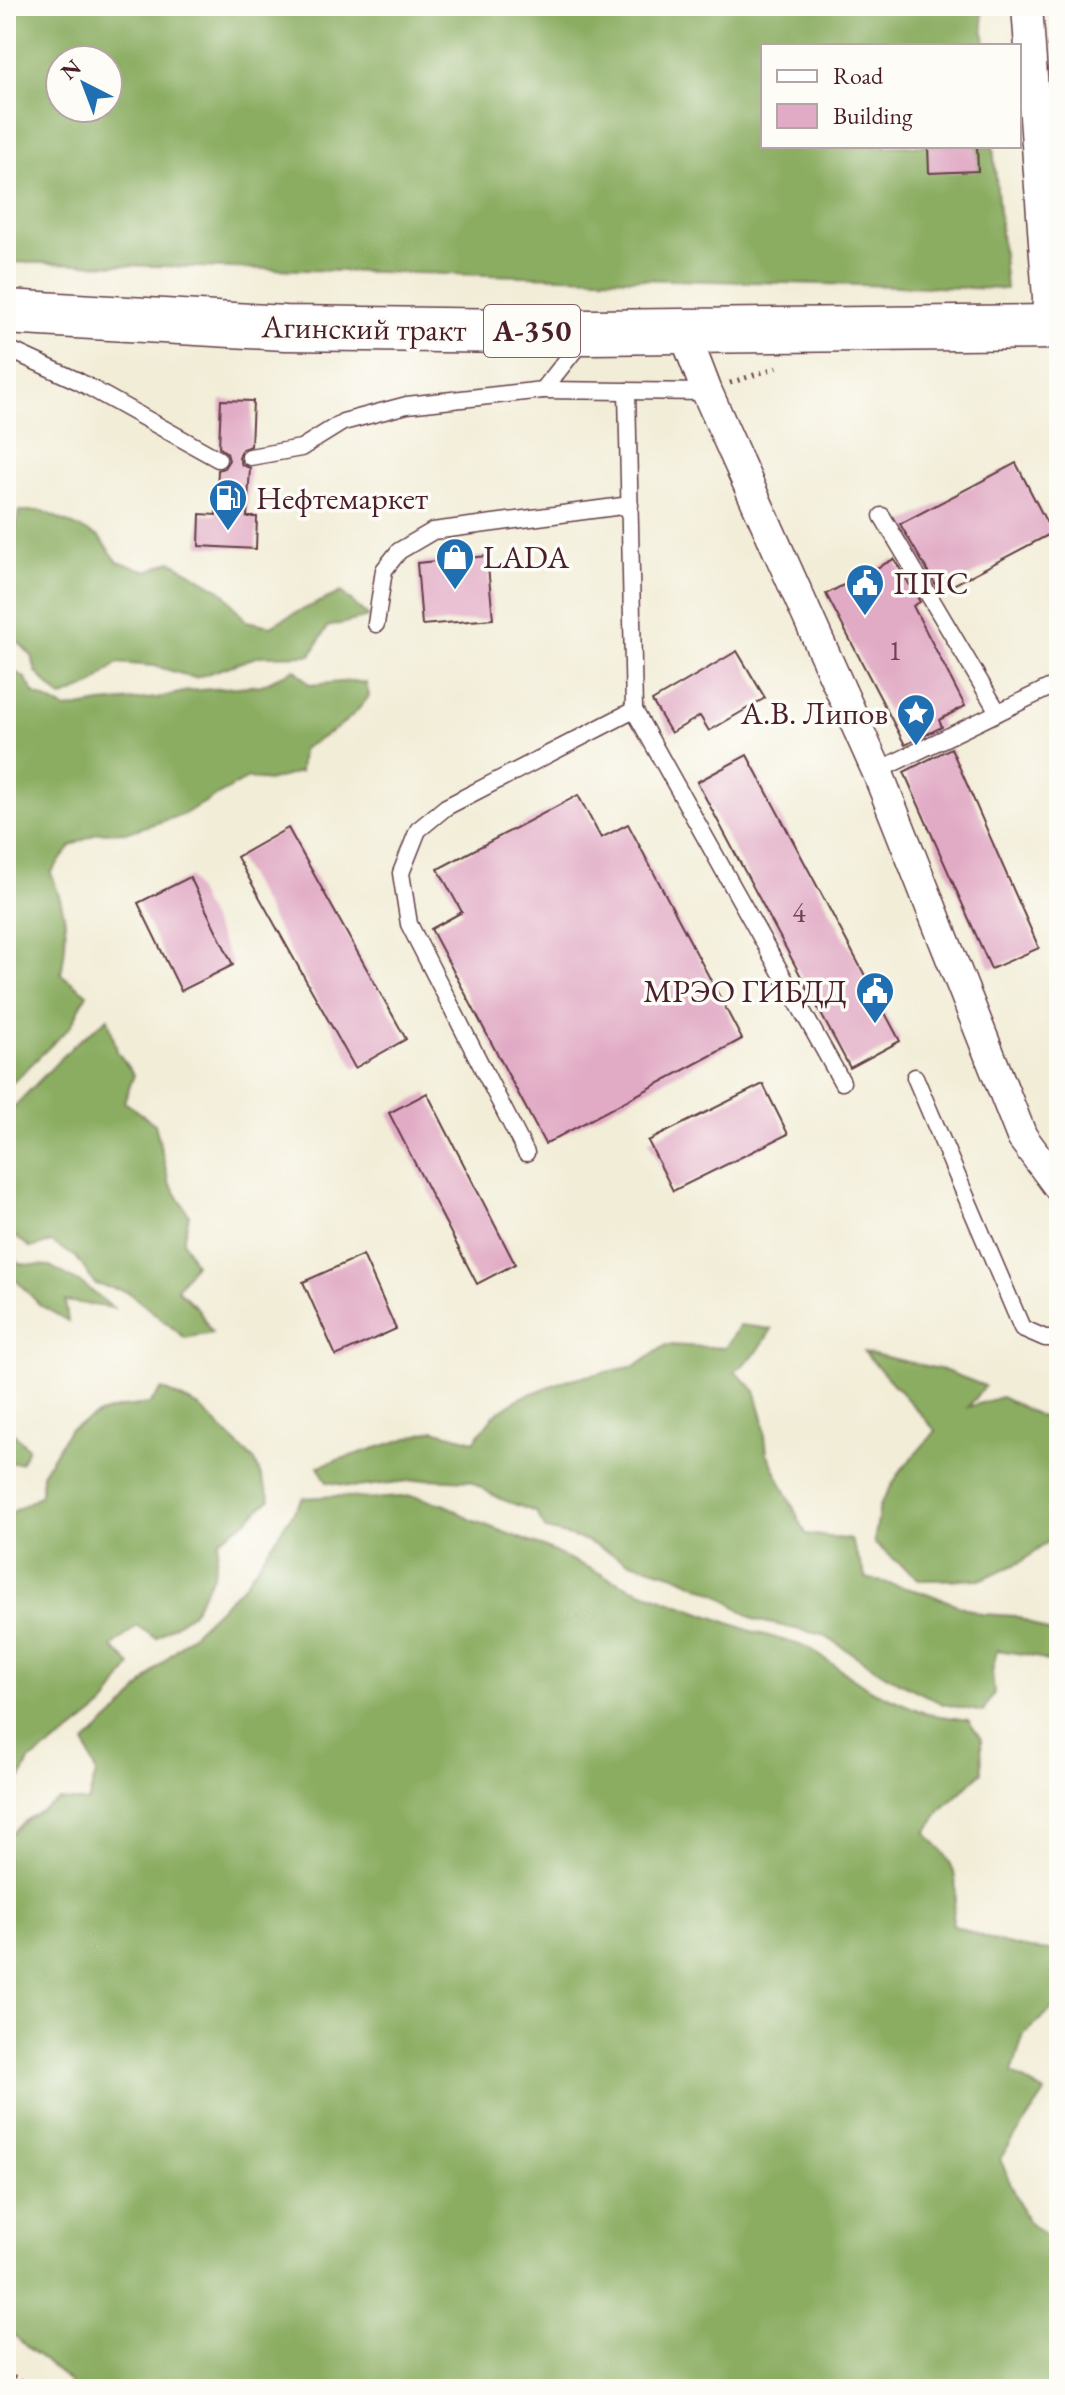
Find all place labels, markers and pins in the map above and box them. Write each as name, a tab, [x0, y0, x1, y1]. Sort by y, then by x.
fuel station icon: Нефтемаркет	[207, 477, 249, 532]
place label: Нефтемаркет	[256, 477, 428, 519]
shop icon: LADA	[434, 536, 476, 591]
place label: LADA	[483, 536, 570, 578]
public building icon: ППС	[844, 562, 886, 617]
place label: ППС	[893, 562, 969, 604]
place label: А.В. Липов	[740, 692, 888, 734]
place icon: А.В. Липов	[895, 692, 937, 747]
place label: МРЭО ГИБДД	[643, 970, 847, 1012]
public building icon: МРЭО ГИБДД	[854, 970, 896, 1025]

